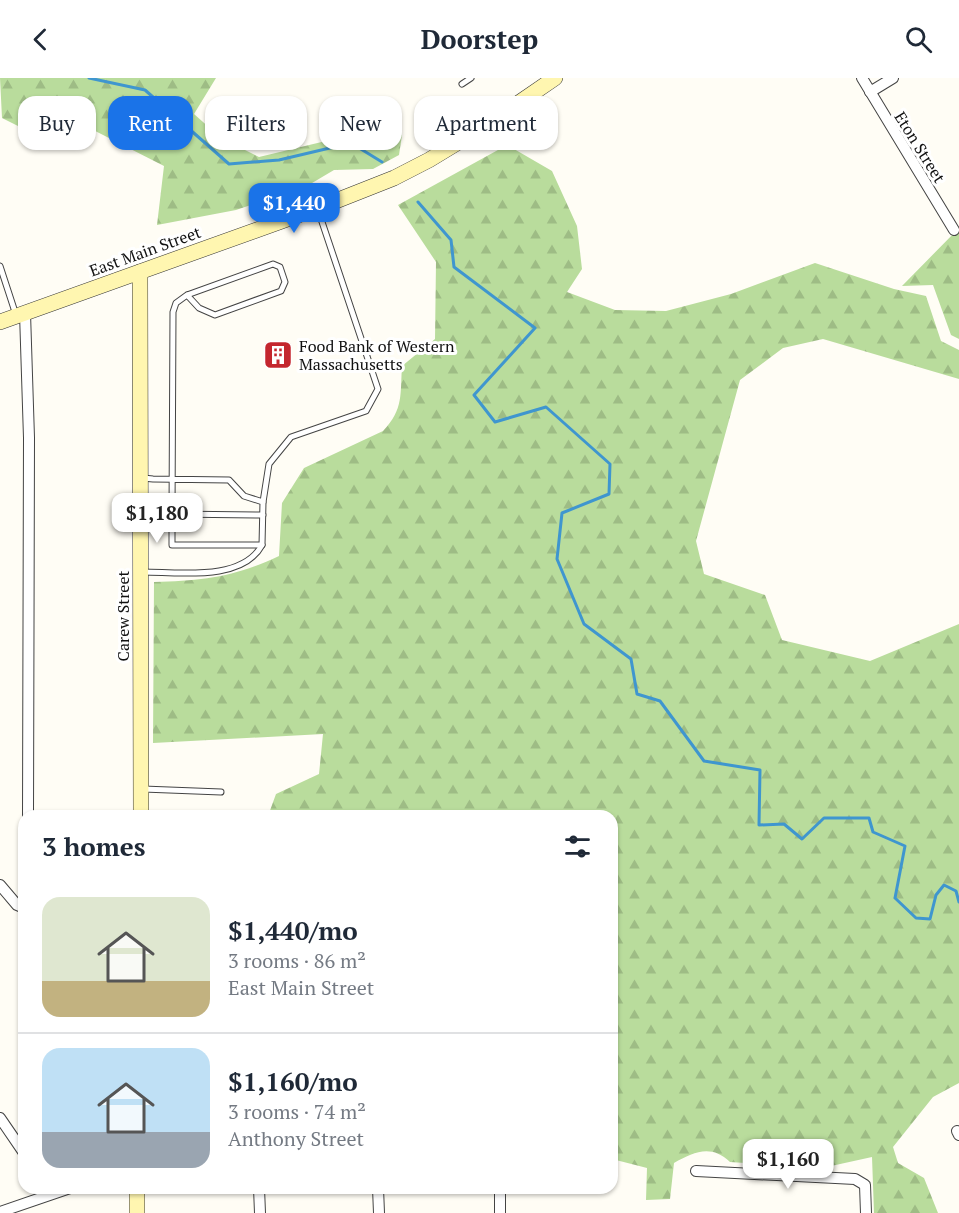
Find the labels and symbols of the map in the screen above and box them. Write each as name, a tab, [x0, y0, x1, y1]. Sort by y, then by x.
street label: Eton Street	[889, 107, 951, 187]
pin: $1,440	[245, 183, 343, 234]
street label: East Main Street	[86, 221, 204, 281]
place label: Food Bank of Western Massachusetts	[299, 335, 455, 375]
building icon: Food Bank of Western Massachusetts	[262, 339, 294, 371]
pin: $1,180	[108, 493, 206, 544]
street label: Carew Street	[112, 571, 134, 661]
pin: $1,160	[739, 1139, 837, 1190]

